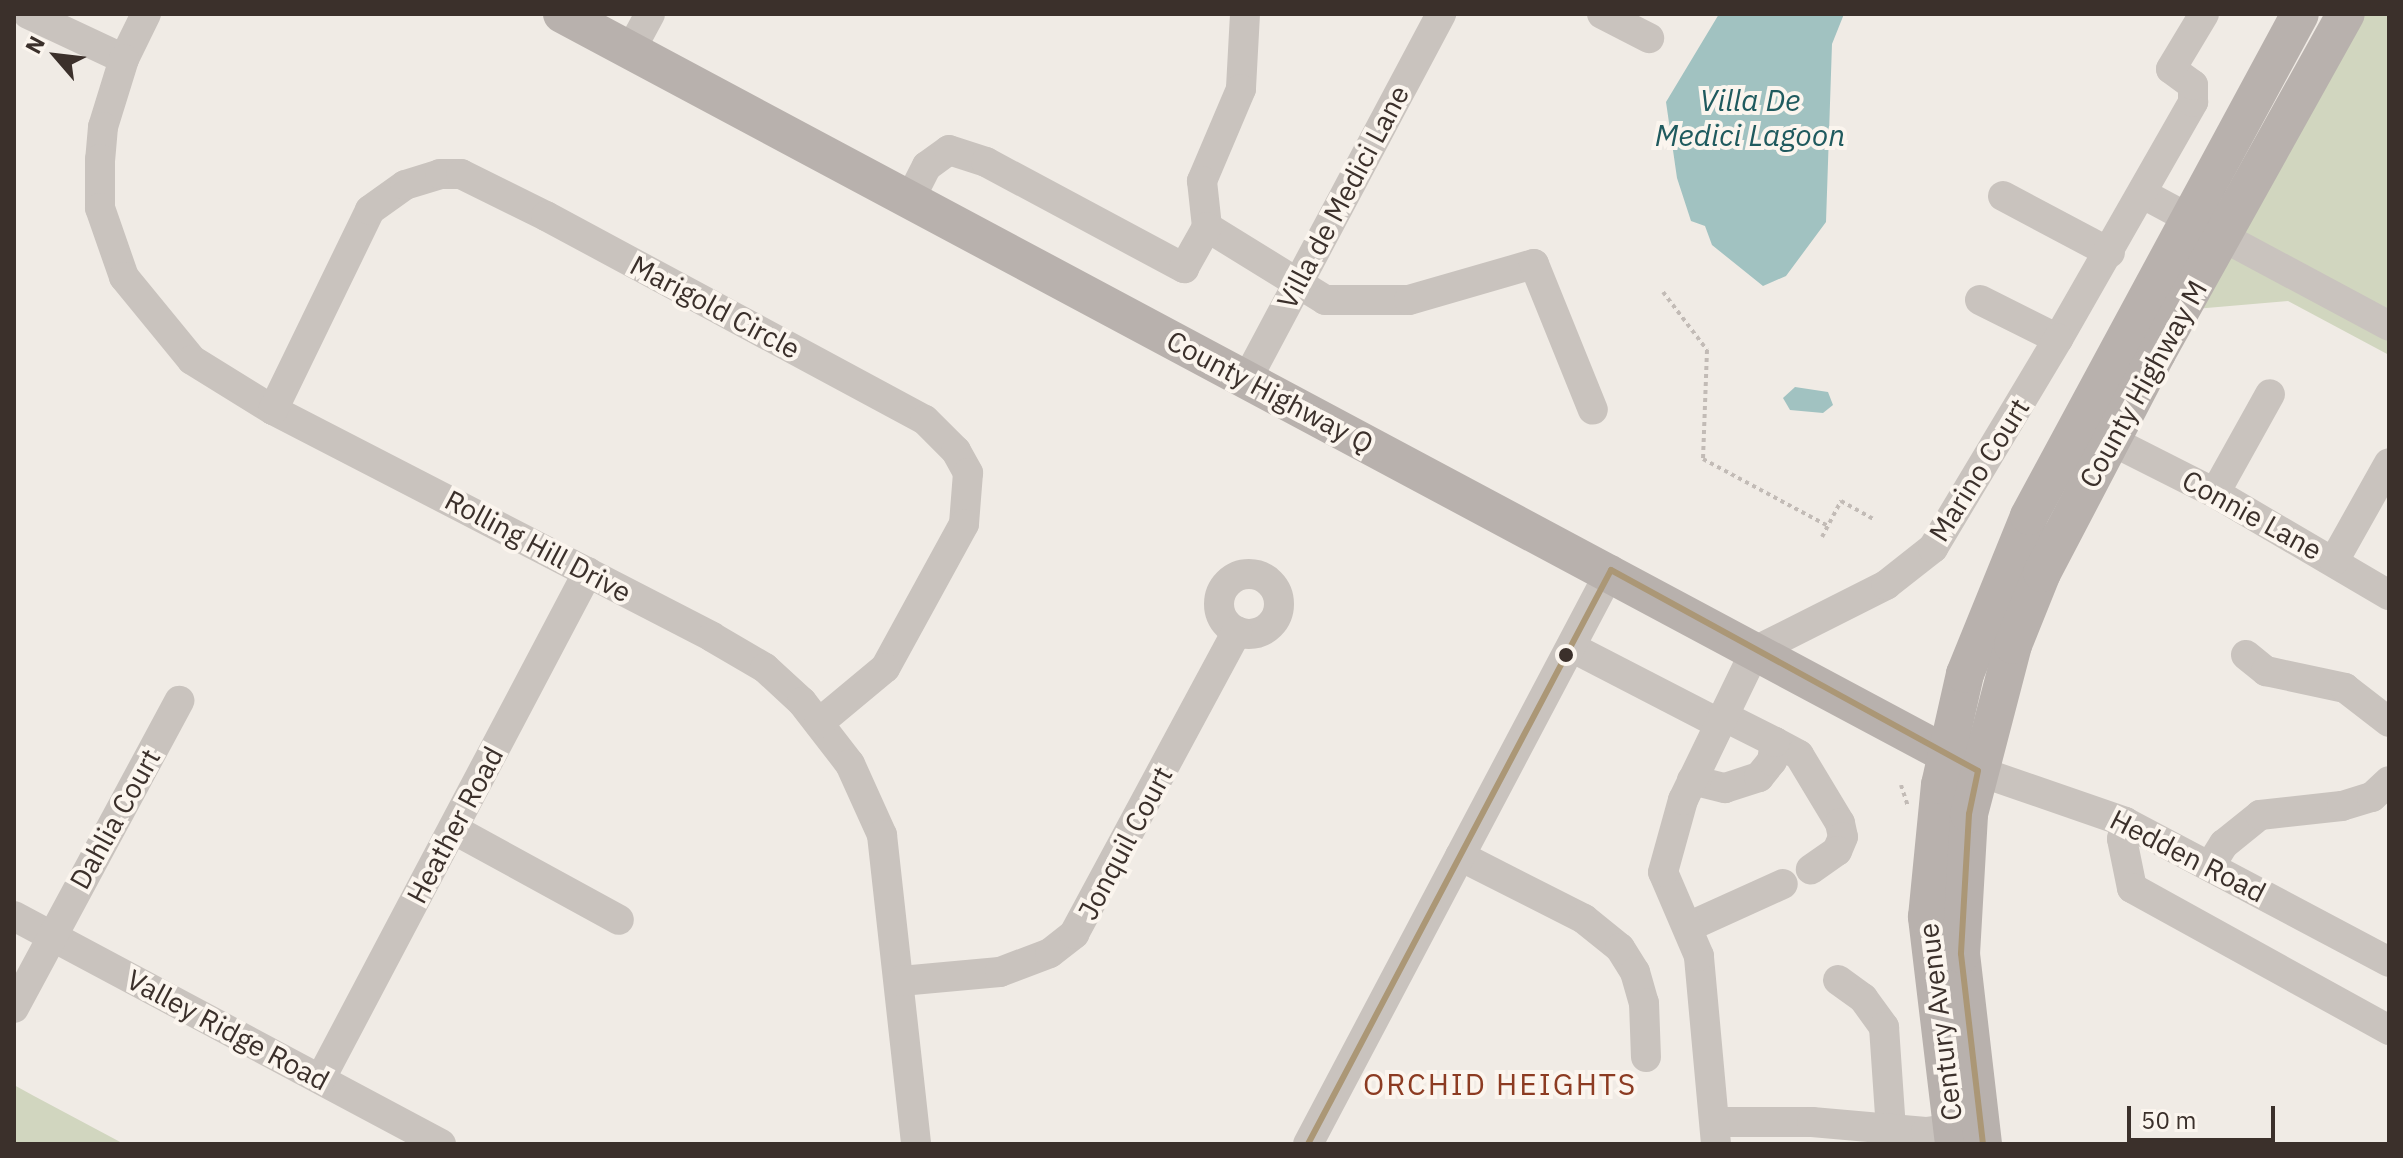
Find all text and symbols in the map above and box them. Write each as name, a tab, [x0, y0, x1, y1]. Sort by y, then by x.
north arrow	[16, 16, 96, 96]
text: N	[18, 31, 51, 58]
street label: Villa de Medici Lane	[1270, 80, 1416, 314]
water label: Villa De Medici Lagoon	[1655, 82, 1845, 152]
street label: Marigold Circle	[624, 248, 806, 366]
street label: County Highway M	[2072, 274, 2214, 494]
street label: County Highway Q	[1161, 323, 1379, 461]
street label: Marino Court	[1922, 392, 2036, 548]
street label: Connie Lane	[2176, 463, 2328, 567]
street label: Rolling Hill Drive	[439, 483, 637, 609]
unlabelled marker	[1558, 647, 1574, 663]
street label: Heather Road	[400, 741, 510, 909]
street label: Dahlia Court	[63, 743, 167, 895]
street label: Jonquil Court	[1071, 761, 1179, 925]
street label: Hedden Road	[2105, 802, 2271, 910]
street label: Century Avenue	[1911, 921, 1969, 1123]
street label: Valley Ridge Road	[121, 963, 335, 1097]
district label: ORCHID HEIGHTS	[1363, 1066, 1637, 1102]
scale bar	[2131, 1090, 2279, 1140]
text: 50 m	[2141, 1104, 2196, 1136]

